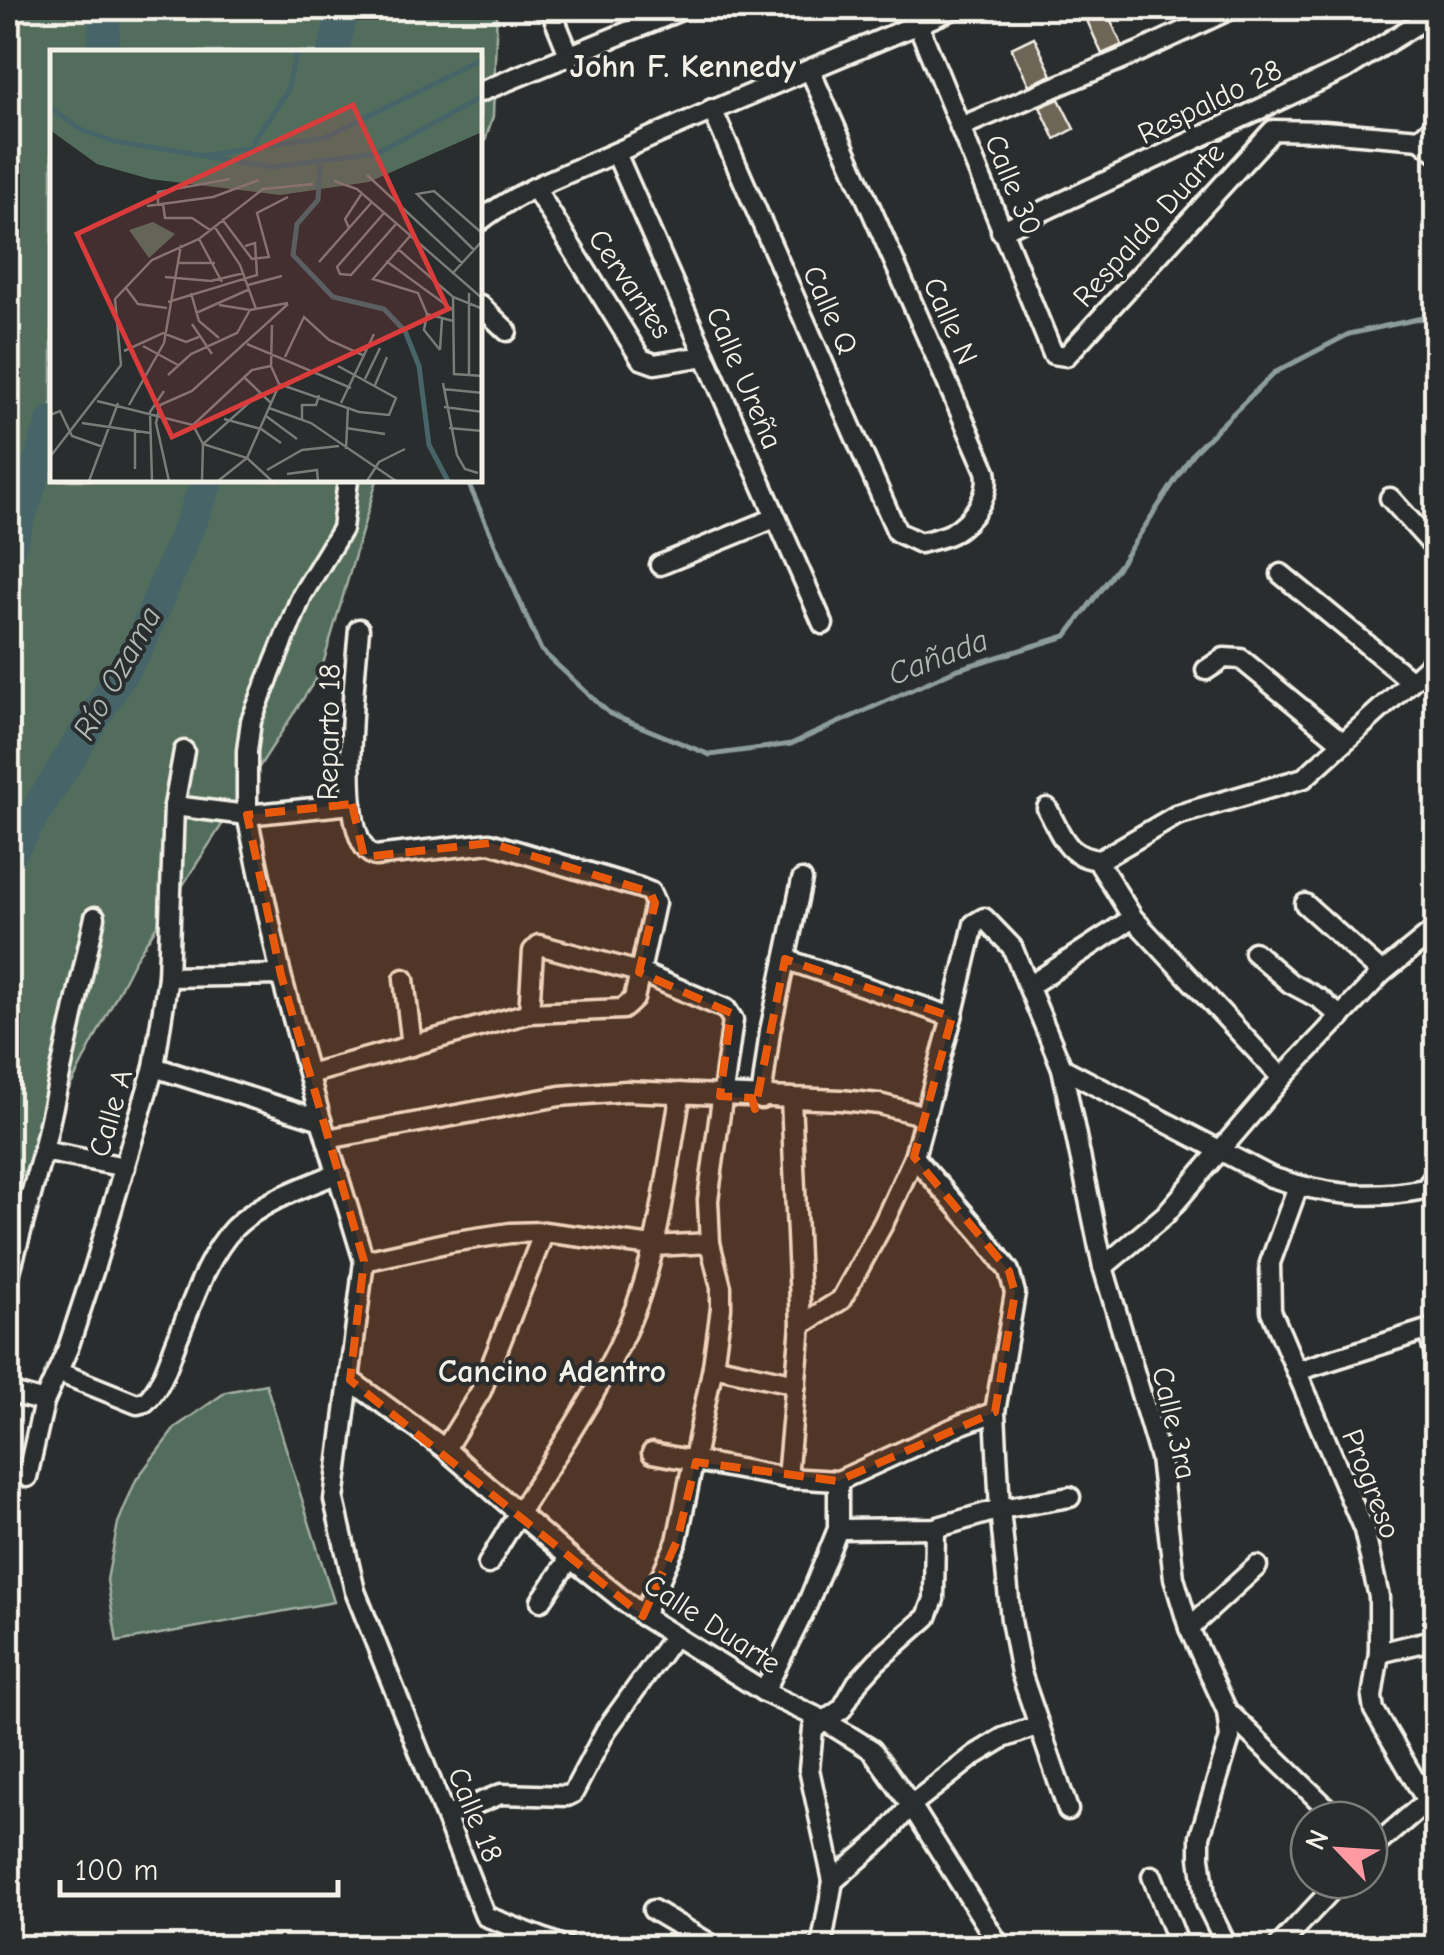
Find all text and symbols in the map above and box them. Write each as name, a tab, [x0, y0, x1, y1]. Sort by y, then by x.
district label: John F. Kennedy	[570, 48, 797, 85]
inset map	[50, 50, 482, 482]
street label: Respaldo 28	[1132, 52, 1288, 152]
street label: Calle 30	[977, 130, 1049, 240]
street label: Respaldo Duarte	[1066, 136, 1232, 314]
street label: Cervantes	[581, 223, 679, 345]
street label: Calle Q	[795, 260, 865, 360]
street label: Calle N	[915, 272, 985, 370]
street label: Calle Ureña	[698, 302, 790, 454]
water label: Río Ozama	[65, 600, 169, 746]
water label: Cañada	[883, 621, 993, 693]
street label: Reparto 18	[310, 663, 348, 801]
street label: Calle A	[82, 1065, 140, 1161]
district label: Cancino Adentro	[438, 1353, 666, 1390]
street label: Calle 3ra	[1144, 1363, 1204, 1483]
street label: Progreso	[1334, 1424, 1408, 1544]
street label: Calle Duarte	[637, 1567, 787, 1681]
street label: Calle 18	[440, 1762, 510, 1868]
north arrow	[1289, 1800, 1389, 1900]
text: N	[1299, 1825, 1336, 1855]
scale bar	[60, 1835, 338, 1897]
text: 100 m	[75, 1853, 158, 1888]

